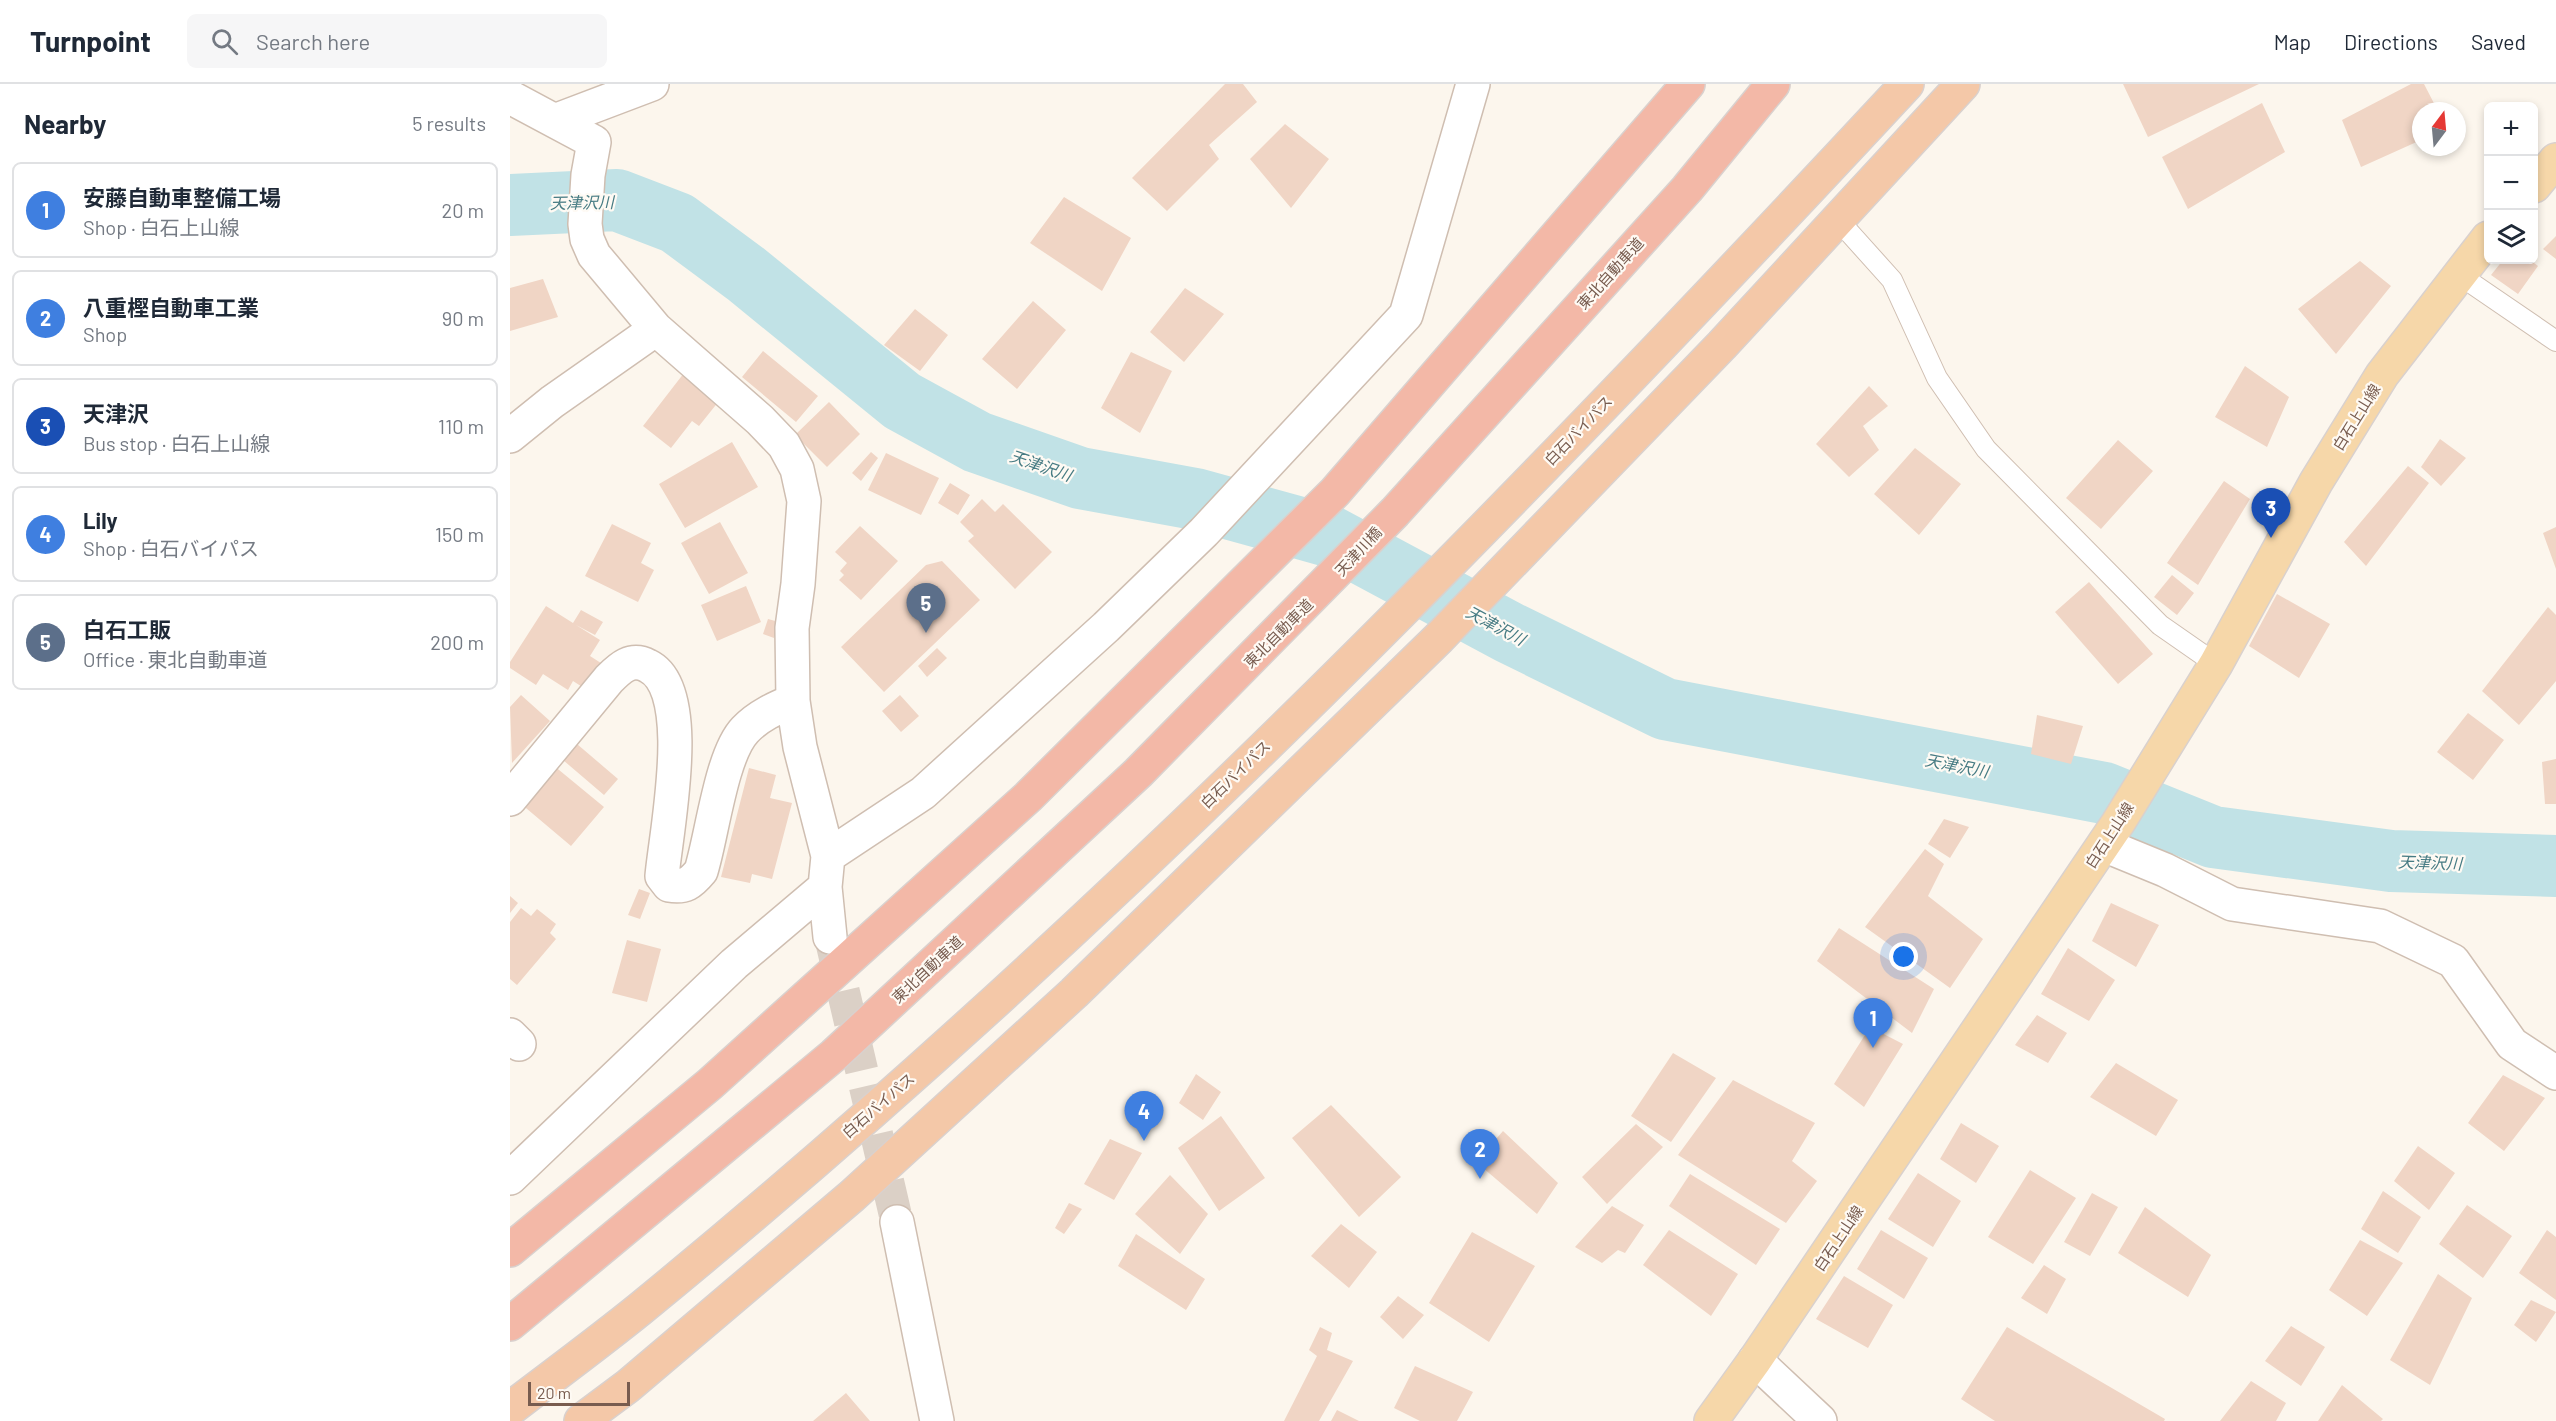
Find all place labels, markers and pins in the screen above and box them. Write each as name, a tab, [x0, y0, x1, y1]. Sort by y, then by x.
pin: 3	[2252, 488, 2290, 538]
pin: 5	[906, 584, 946, 633]
pin: 1	[1854, 998, 1892, 1048]
pin: 4	[1124, 1092, 1164, 1141]
pin: 2	[1460, 1130, 1500, 1179]

